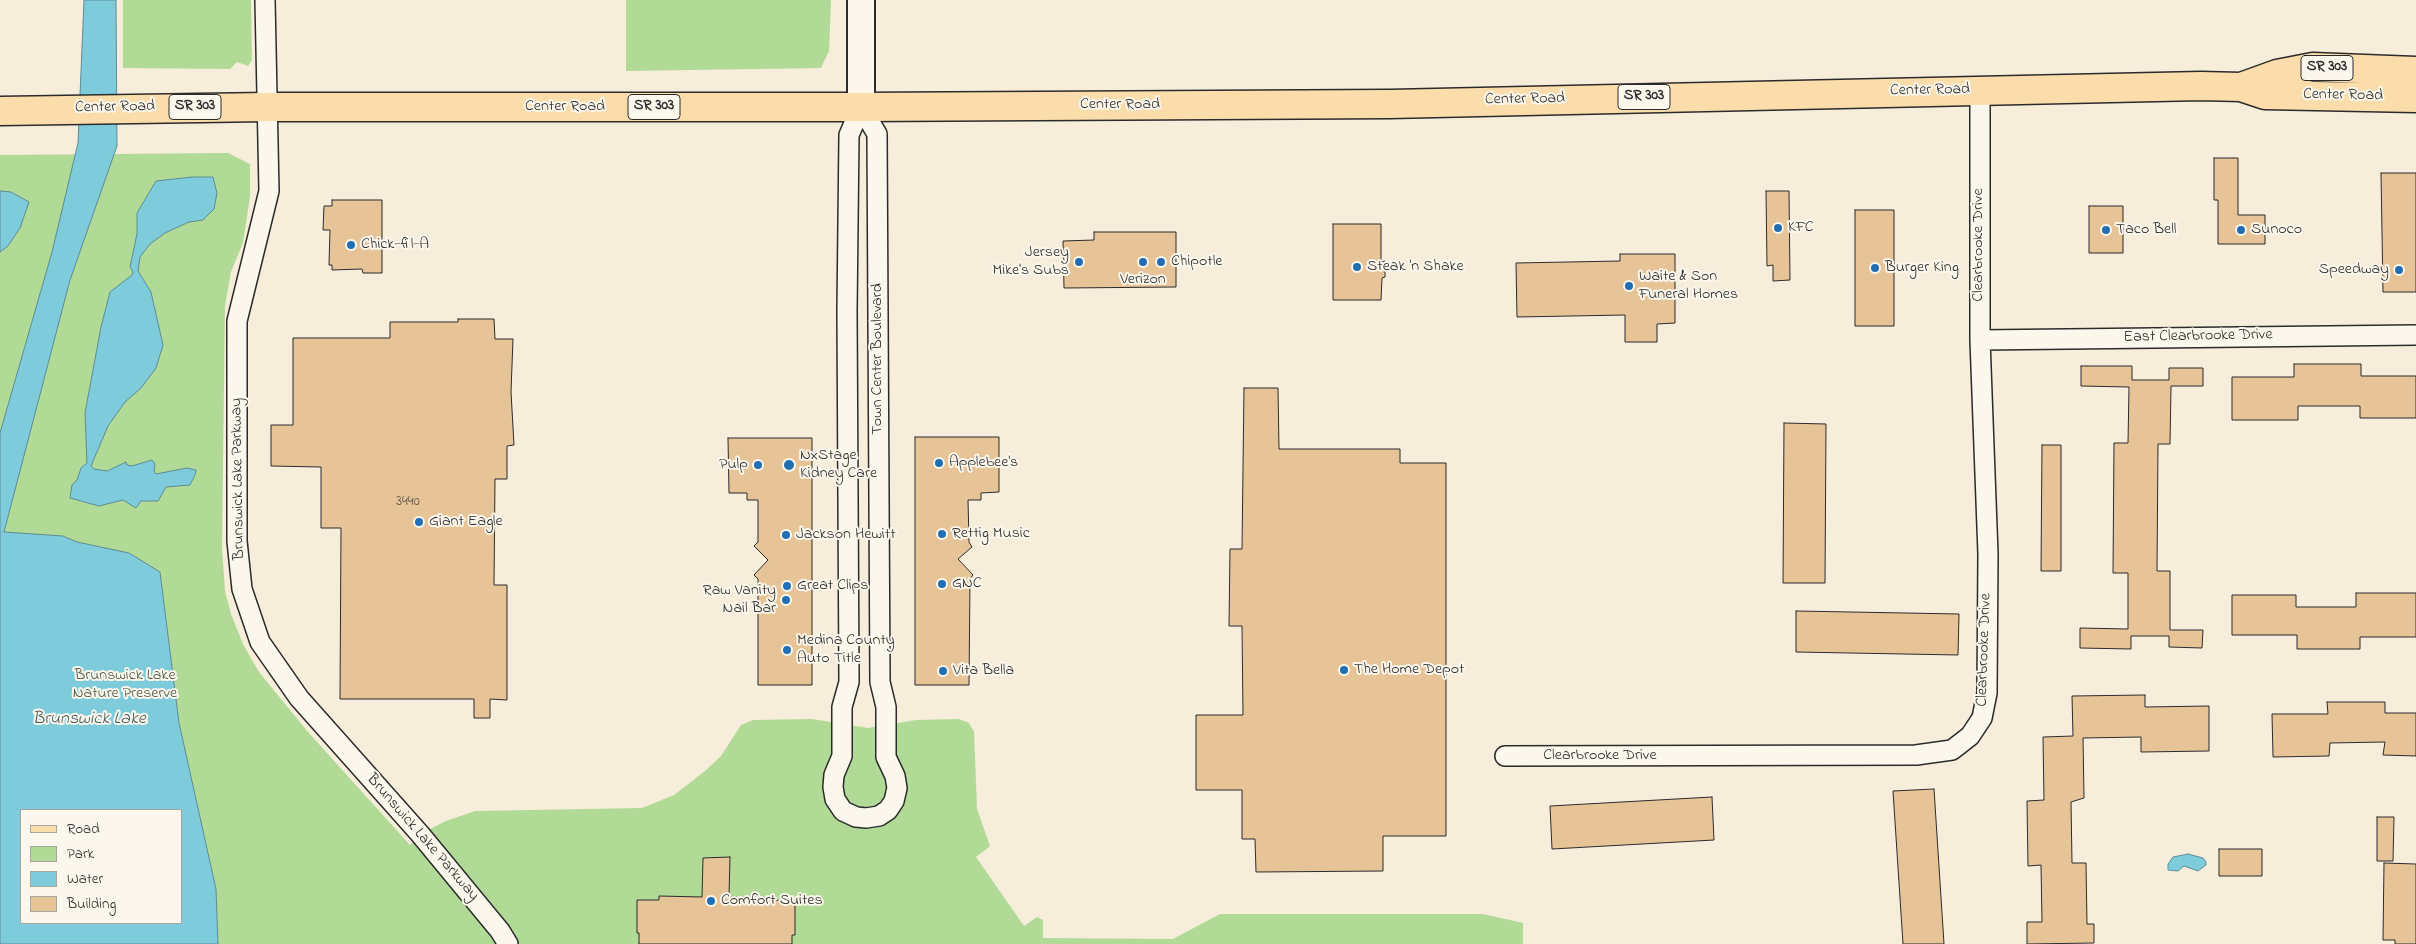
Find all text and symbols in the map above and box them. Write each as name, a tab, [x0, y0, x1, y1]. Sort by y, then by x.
road number: SR 303	[2301, 56, 2353, 80]
street label: Center Road	[1890, 81, 1970, 101]
road number: SR 303	[1618, 84, 1670, 110]
street label: Center Road	[2303, 86, 2383, 106]
street label: Center Road	[1485, 90, 1565, 110]
road number: SR 303	[169, 94, 221, 120]
road number: SR 303	[628, 94, 680, 120]
street label: Center Road	[1080, 95, 1160, 115]
street label: Center Road	[525, 97, 605, 117]
street label: Center Road	[75, 98, 155, 118]
street label: Clearbrooke Drive	[1969, 188, 1989, 302]
place label: KFC	[1788, 218, 1814, 238]
place label: Taco Bell	[2116, 220, 2177, 240]
place label: Sunoco	[2251, 220, 2302, 240]
marker: KFC	[1772, 222, 1784, 234]
marker: Taco Bell	[2100, 224, 2112, 236]
marker: Sunoco	[2235, 224, 2247, 236]
place label: Chick-fil-A	[361, 235, 429, 255]
marker: Chick-fil-A	[345, 239, 357, 251]
place label: Jersey Mike's Subs	[992, 243, 1069, 281]
place label: Chipotle	[1171, 252, 1223, 272]
marker: Jersey Mike's Subs	[1073, 256, 1085, 268]
marker: Verizon	[1137, 256, 1149, 268]
marker: Chipotle	[1155, 256, 1167, 268]
place label: Steak 'n Shake	[1367, 257, 1464, 277]
place label: Burger King	[1885, 258, 1959, 278]
place label: Speedway	[2319, 260, 2389, 280]
marker: Steak 'n Shake	[1351, 261, 1363, 273]
marker: Burger King	[1869, 262, 1881, 274]
marker: Speedway	[2393, 264, 2405, 276]
place label: Waite & Son Funeral Homes	[1639, 267, 1738, 305]
place label: Verizon	[1120, 270, 1166, 290]
marker: Waite & Son Funeral Homes	[1623, 280, 1635, 292]
street label: Town Center Boulevard	[868, 283, 888, 435]
street label: East Clearbrooke Drive	[2123, 326, 2273, 348]
street label: Brunswick Lake Parkway	[228, 398, 250, 560]
place label: NxStage Kidney Care	[800, 446, 877, 484]
place label: Applebee's	[949, 453, 1018, 473]
place label: Pulp	[719, 455, 748, 475]
marker: Applebee's	[933, 457, 945, 469]
marker: NxStage Kidney Care	[782, 458, 796, 472]
marker: Pulp	[752, 459, 764, 471]
house number: 3440	[396, 495, 420, 511]
place label: Giant Eagle	[429, 512, 503, 532]
marker: Giant Eagle	[413, 516, 425, 528]
place label: Rettig Music	[952, 524, 1030, 544]
place label: Jackson Hewitt	[796, 525, 896, 545]
marker: Rettig Music	[936, 528, 948, 540]
marker: Jackson Hewitt	[780, 529, 792, 541]
place label: GNC	[952, 574, 982, 594]
place label: Great Clips	[797, 576, 868, 596]
marker: GNC	[936, 578, 948, 590]
marker: Great Clips	[781, 580, 793, 592]
place label: Raw Vanity Nail Bar	[703, 581, 776, 619]
street label: Clearbrooke Drive	[1973, 593, 1997, 707]
marker: Raw Vanity Nail Bar	[780, 594, 792, 606]
place label: Medina County Auto Title	[797, 631, 895, 669]
marker: Medina County Auto Title	[781, 644, 793, 656]
place label: The Home Depot	[1354, 660, 1464, 680]
place label: Vita Bella	[953, 661, 1014, 681]
marker: The Home Depot	[1338, 664, 1350, 676]
marker: Vita Bella	[937, 665, 949, 677]
park label: Brunswick Lake Nature Preserve	[73, 666, 177, 704]
water label: Brunswick Lake	[32, 709, 146, 731]
street label: Clearbrooke Drive	[1543, 746, 1657, 766]
street label: Brunswick Lake Parkway	[362, 771, 482, 905]
legend	[20, 809, 182, 924]
text: Road	[67, 818, 100, 840]
text: Park	[67, 843, 94, 865]
text: Water	[67, 868, 103, 890]
place label: Comfort Suites	[721, 891, 823, 911]
text: Building	[67, 893, 116, 915]
marker: Comfort Suites	[705, 895, 717, 907]

